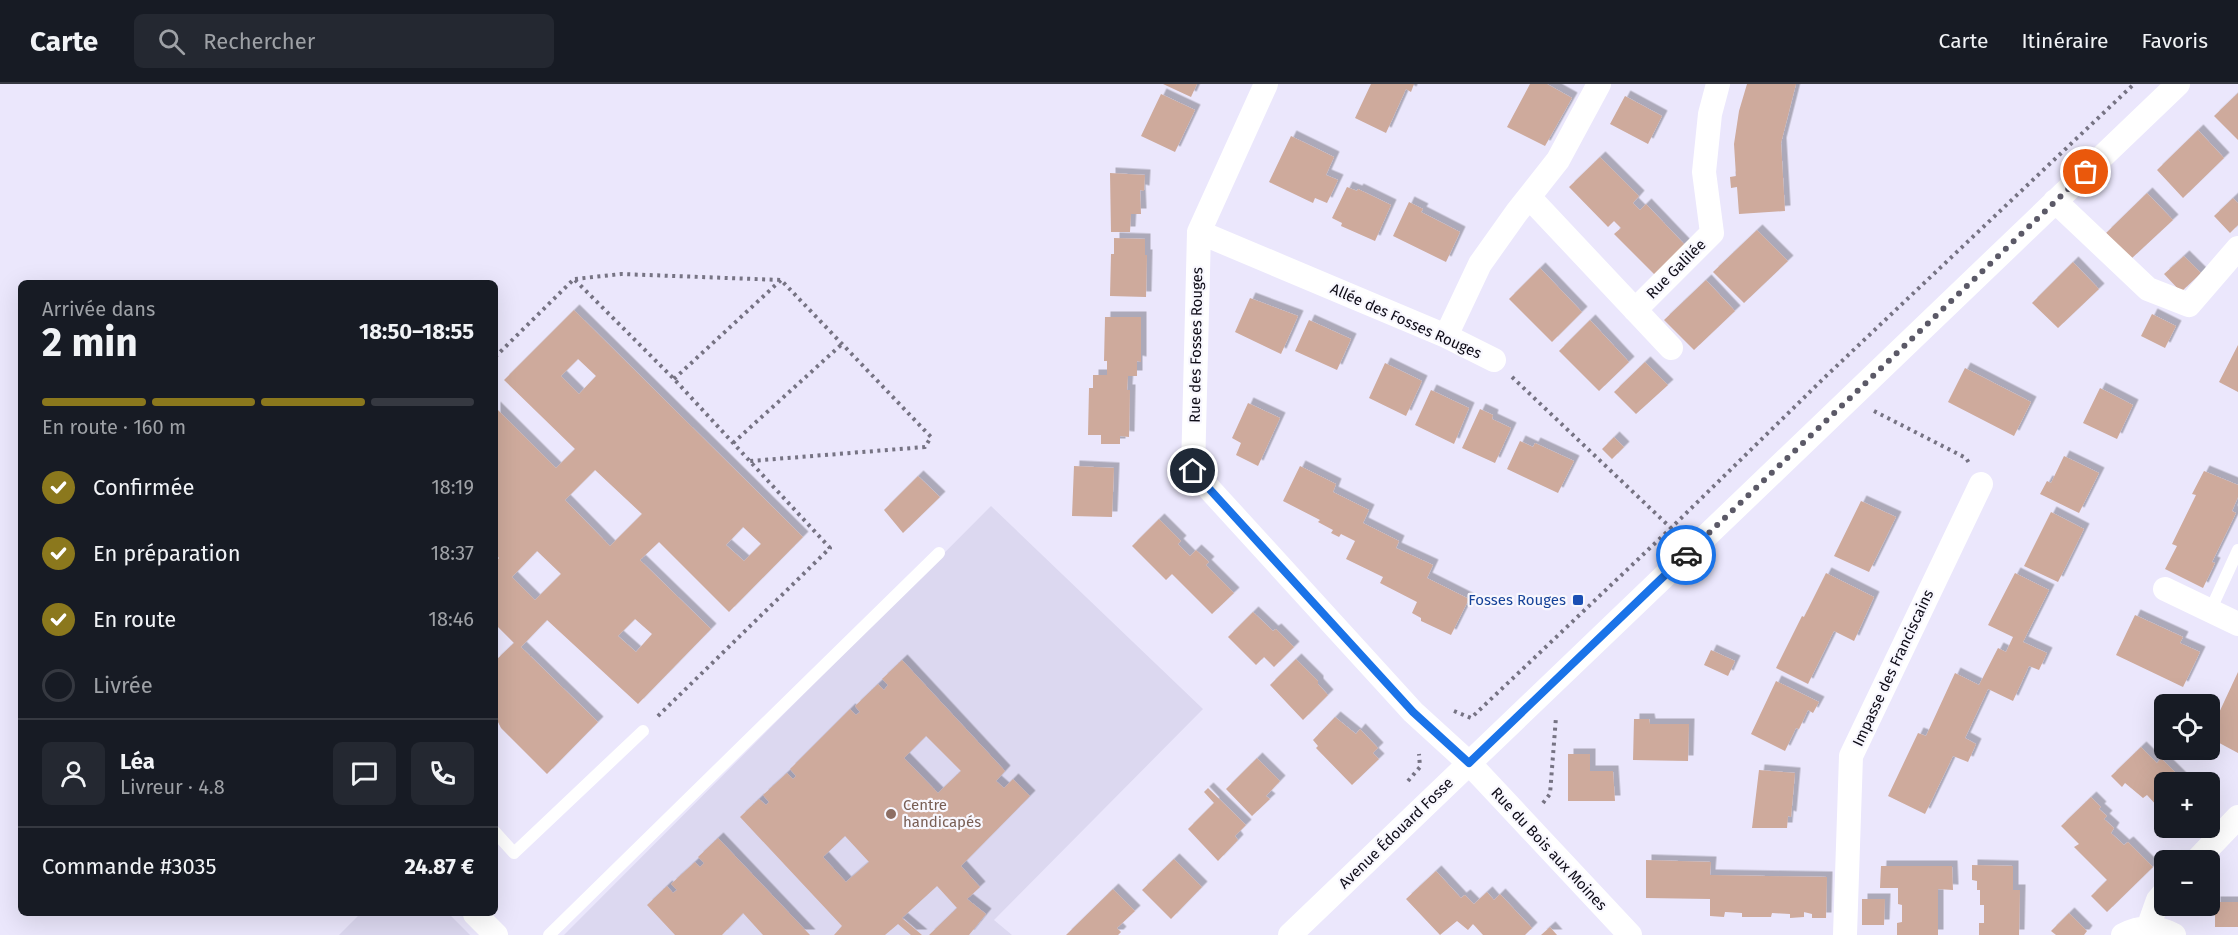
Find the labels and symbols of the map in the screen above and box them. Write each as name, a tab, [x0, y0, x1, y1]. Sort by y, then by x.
pin	[2060, 146, 2111, 197]
street label: Rue Galilée	[1643, 236, 1709, 302]
street label: Rue des Fosses Rouges	[1186, 267, 1206, 423]
street label: Allée des Fosses Rouges	[1328, 280, 1484, 362]
pin	[1167, 445, 1218, 496]
courier	[1656, 525, 1716, 585]
street label: Impasse des Franciscains	[1849, 587, 1937, 749]
place label: Fosses Rouges	[1468, 591, 1566, 609]
marker: Fosses Rouges	[1571, 593, 1585, 607]
street label: Avenue Édouard Fosse	[1335, 774, 1457, 892]
street label: Rue du Bois aux Moines	[1487, 784, 1611, 914]
place label: Centre handicapés	[903, 796, 981, 831]
marker: Centre handicapés	[884, 807, 898, 821]

